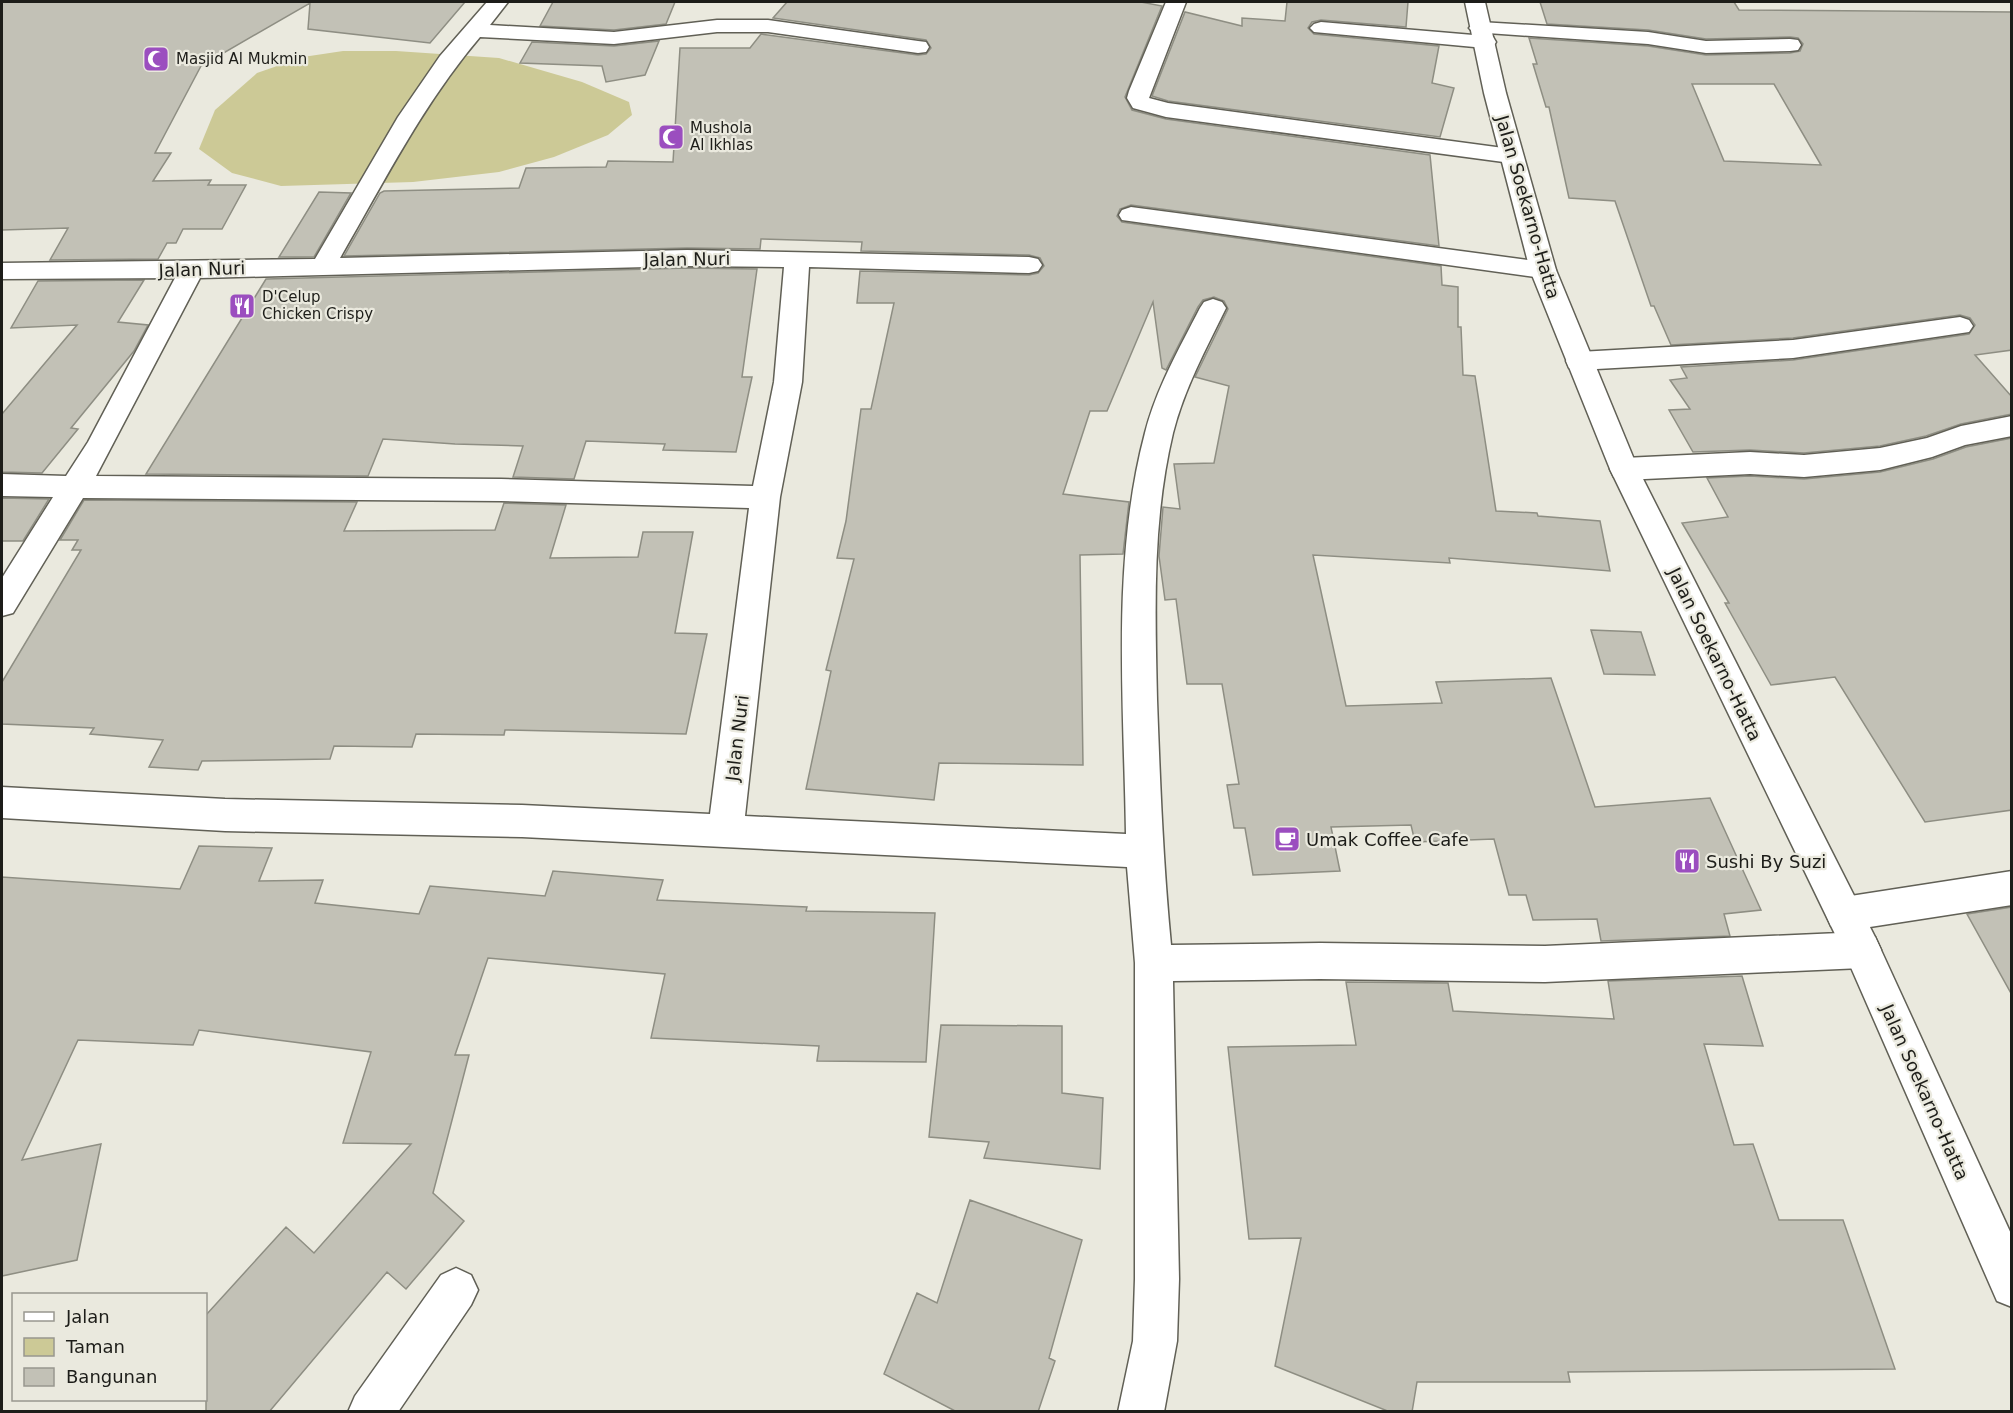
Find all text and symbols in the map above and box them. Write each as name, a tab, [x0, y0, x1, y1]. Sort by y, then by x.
mosque icon: Masjid Al Mukmin	[141, 44, 171, 74]
place label: Masjid Al Mukmin	[176, 50, 307, 68]
street label: Jalan Soekarno-Hatta	[1491, 112, 1564, 301]
place label: Mushola Al Ikhlas	[690, 119, 753, 154]
mosque icon: Mushola Al Ikhlas	[656, 122, 686, 152]
street label: Jalan Nuri	[642, 248, 731, 270]
street label: Jalan Nuri	[157, 257, 246, 281]
place label: D'Celup Chicken Crispy	[262, 288, 373, 323]
restaurant icon: D'Celup Chicken Crispy	[227, 291, 257, 321]
street label: Jalan Soekarno-Hatta	[1663, 563, 1766, 744]
street label: Jalan Nuri	[721, 694, 753, 783]
cafe icon: Umak Coffee Cafe	[1272, 824, 1302, 854]
place label: Umak Coffee Cafe	[1306, 829, 1469, 850]
restaurant icon: Sushi By Suzi	[1672, 846, 1702, 876]
place label: Sushi By Suzi	[1706, 851, 1826, 872]
street label: Jalan Soekarno-Hatta	[1876, 1000, 1973, 1183]
legend	[12, 1293, 207, 1401]
text: Jalan	[65, 1306, 110, 1327]
text: Taman	[65, 1336, 125, 1357]
text: Bangunan	[66, 1366, 157, 1387]

